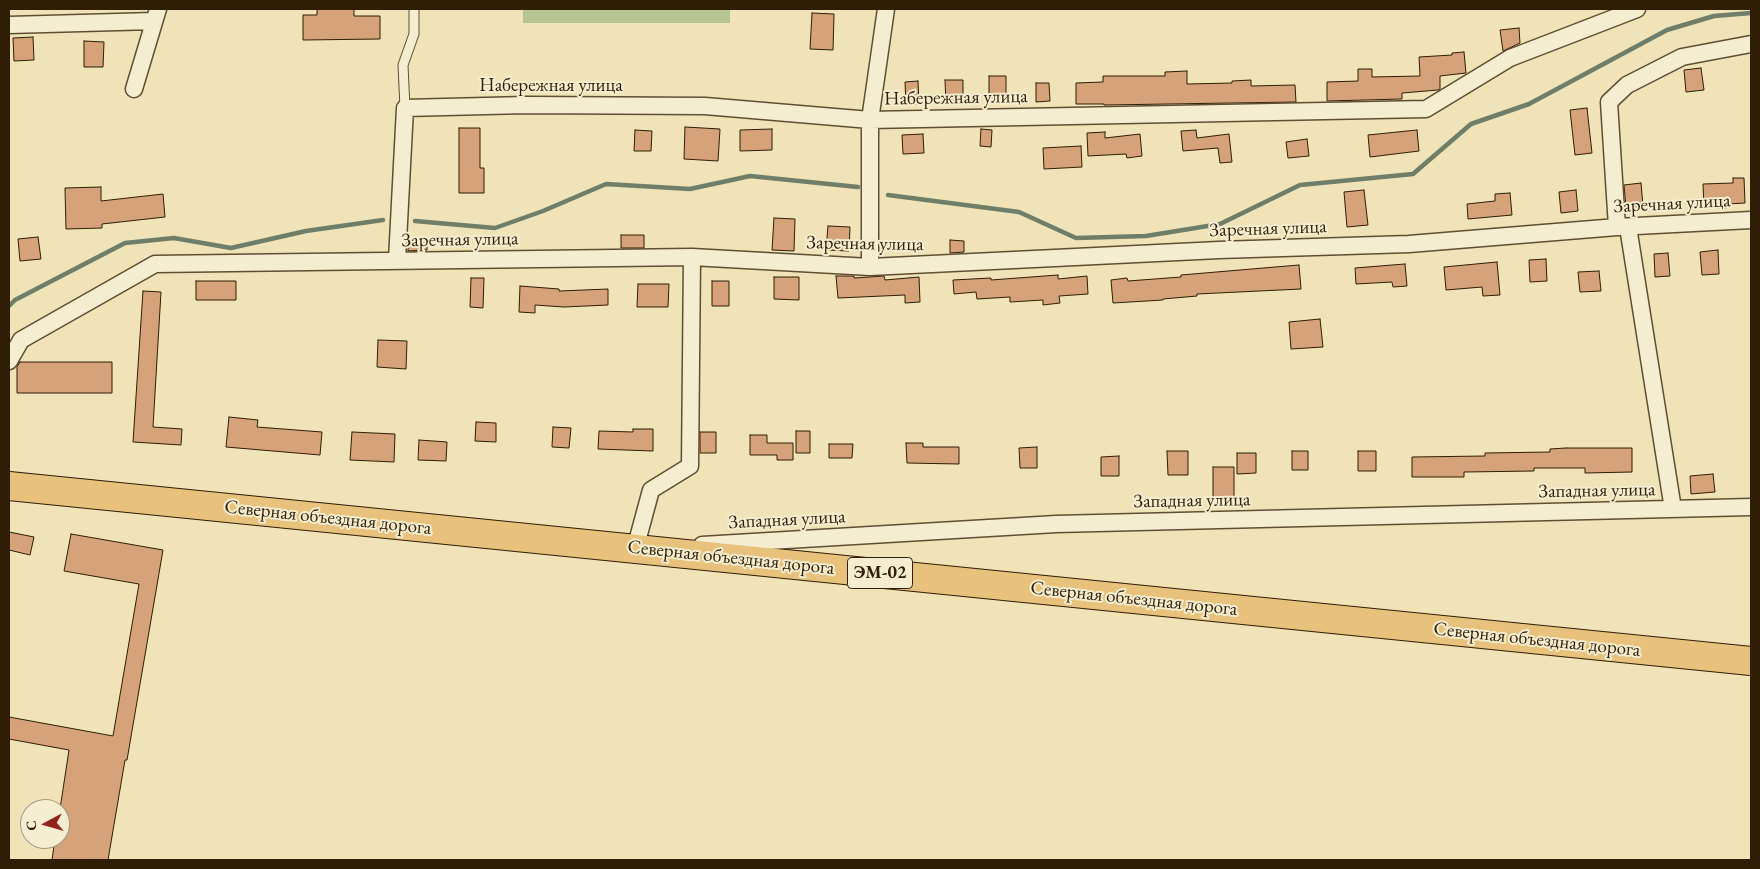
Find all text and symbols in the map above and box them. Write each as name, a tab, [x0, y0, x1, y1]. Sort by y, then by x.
street label: Набережная улица	[479, 75, 623, 97]
street label: Набережная улица	[884, 85, 1028, 111]
street label: Заречная улица	[1613, 190, 1731, 218]
street label: Заречная улица	[1209, 216, 1327, 242]
street label: Заречная улица	[401, 228, 519, 252]
street label: Заречная улица	[806, 232, 924, 256]
street label: Западная улица	[1538, 479, 1656, 503]
street label: Западная улица	[1133, 489, 1251, 513]
street label: Северная объездная дорога	[223, 496, 433, 540]
street label: Западная улица	[728, 506, 846, 534]
street label: Северная объездная дорога	[626, 536, 836, 580]
road number: ЭМ-02	[848, 558, 912, 588]
street label: Северная объездная дорога	[1029, 577, 1239, 621]
street label: Северная объездная дорога	[1432, 618, 1642, 662]
north arrow	[20, 799, 70, 849]
text: С	[22, 820, 41, 831]

